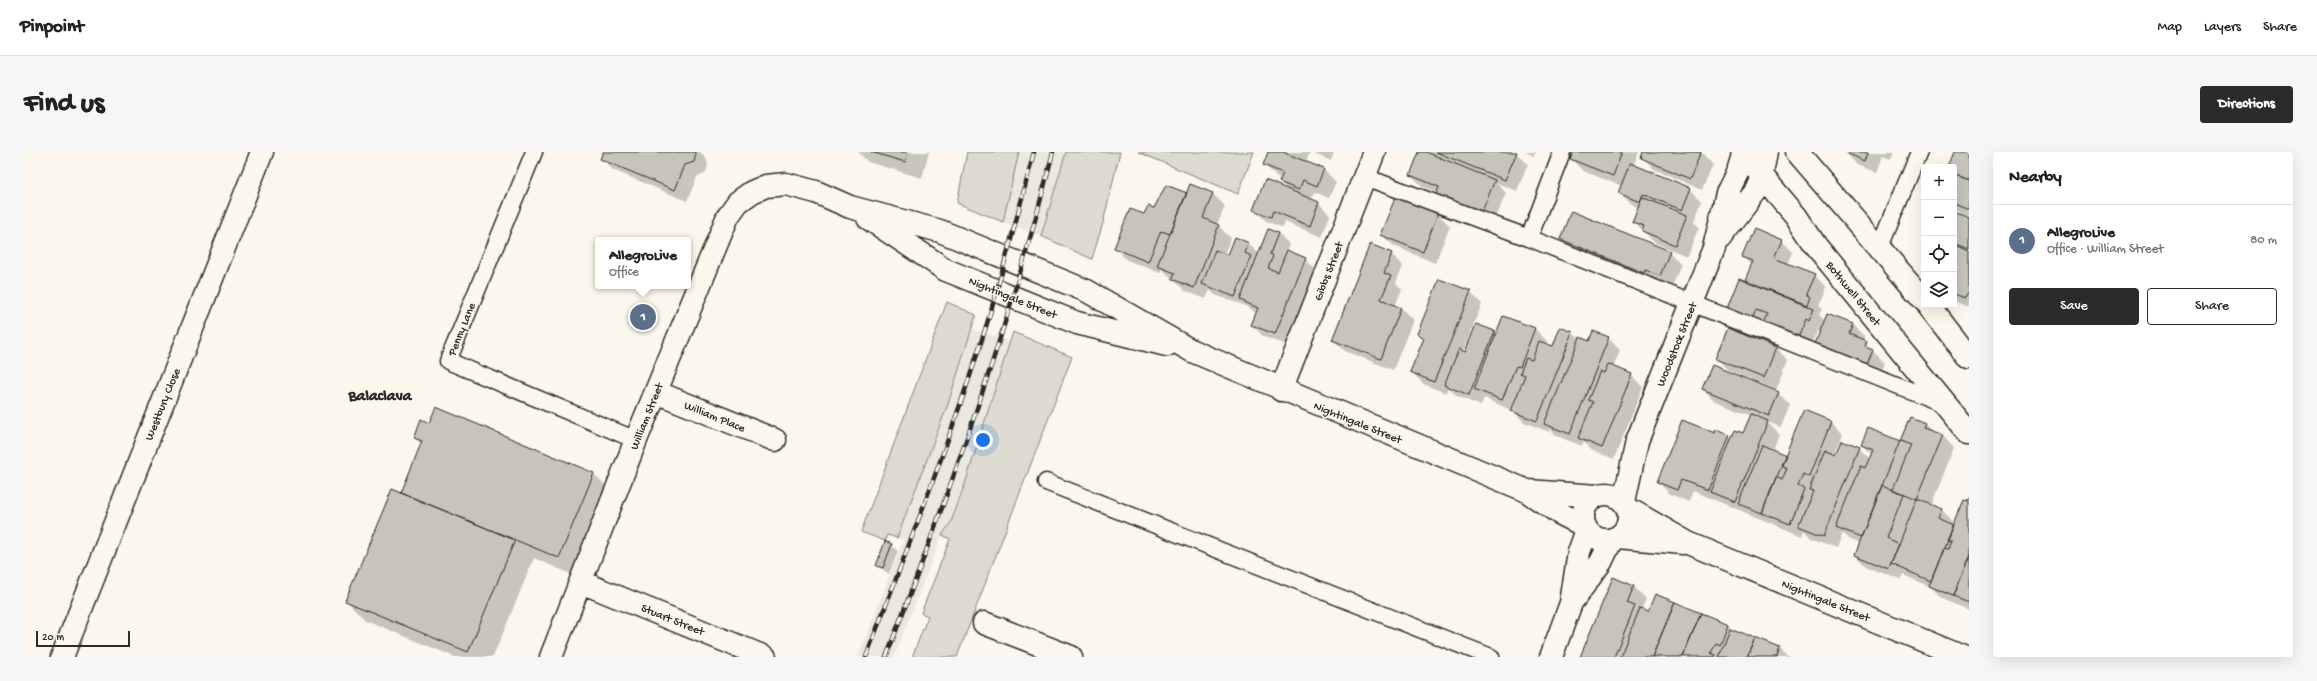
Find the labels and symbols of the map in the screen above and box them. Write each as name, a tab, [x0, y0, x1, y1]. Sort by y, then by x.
street label: Gibbs Street	[1312, 239, 1348, 303]
street label: Bothwell Street	[1821, 258, 1884, 330]
street label: Nightingale Street	[966, 275, 1060, 323]
street label: Penny Lane	[446, 300, 480, 359]
street label: Woodstock Street	[1655, 300, 1702, 389]
pin: 1	[630, 302, 656, 332]
street label: Westbury Close	[143, 366, 185, 443]
street label: William Street	[628, 380, 668, 452]
district label: Balaclava	[347, 388, 413, 407]
street label: William Place	[682, 399, 748, 437]
street label: Nightingale Street	[1311, 400, 1405, 448]
your location	[973, 430, 993, 450]
street label: Nightingale Street	[1779, 578, 1873, 626]
street label: Stuart Street	[639, 602, 707, 640]
scale bar	[36, 629, 130, 648]

